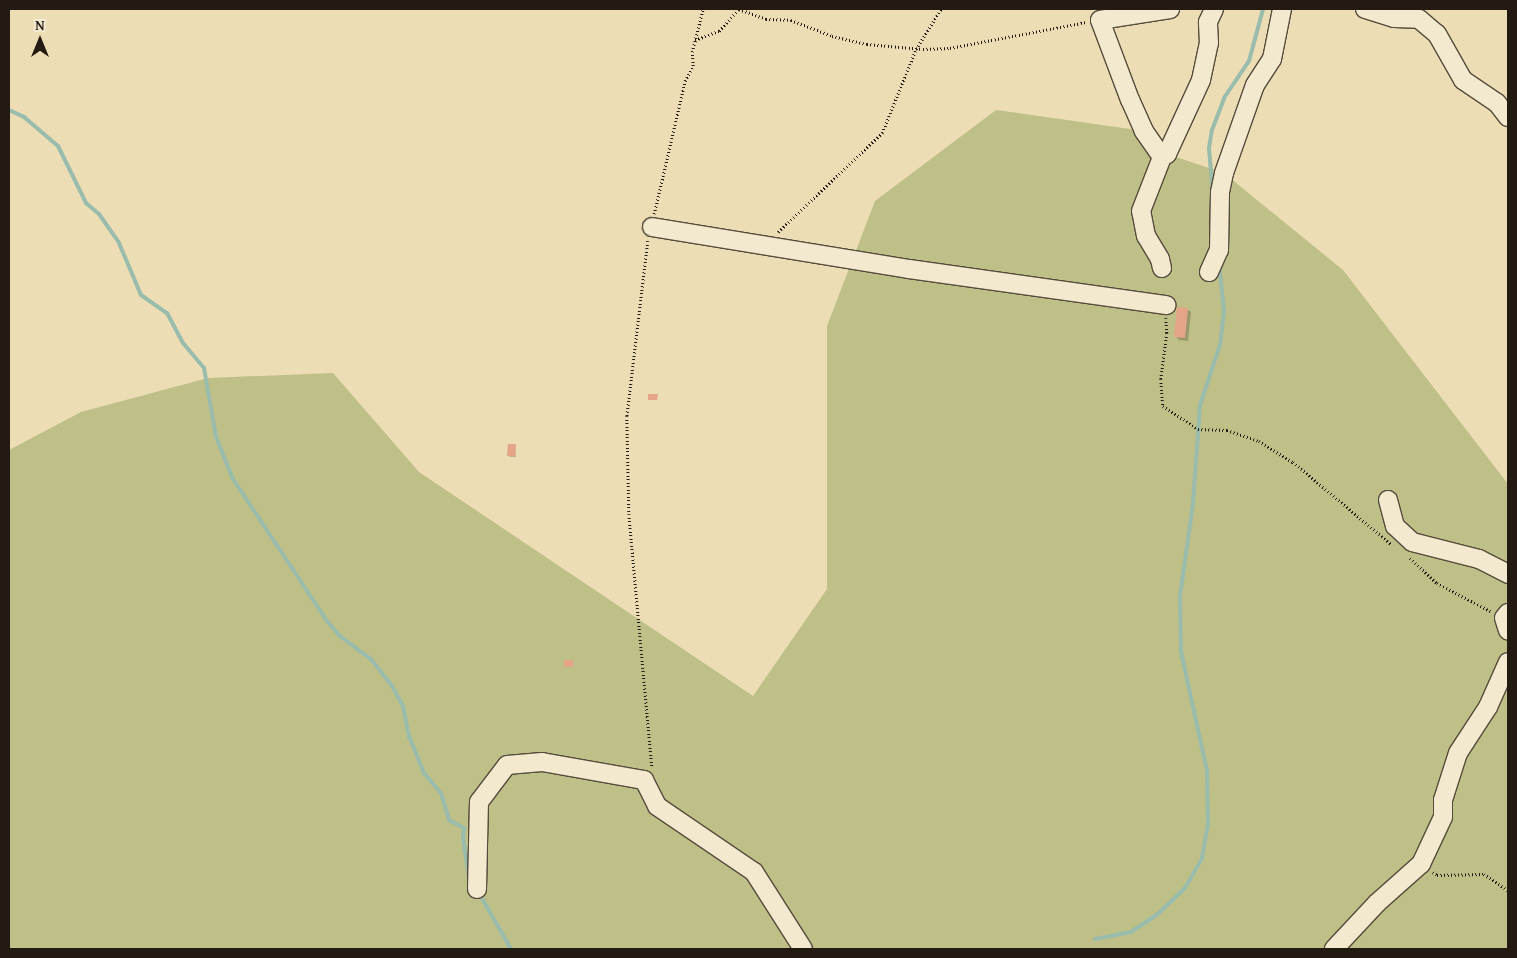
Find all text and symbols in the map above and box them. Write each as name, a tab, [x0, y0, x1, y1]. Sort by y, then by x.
north arrow	[15, 15, 65, 65]
text: N	[35, 15, 45, 35]

